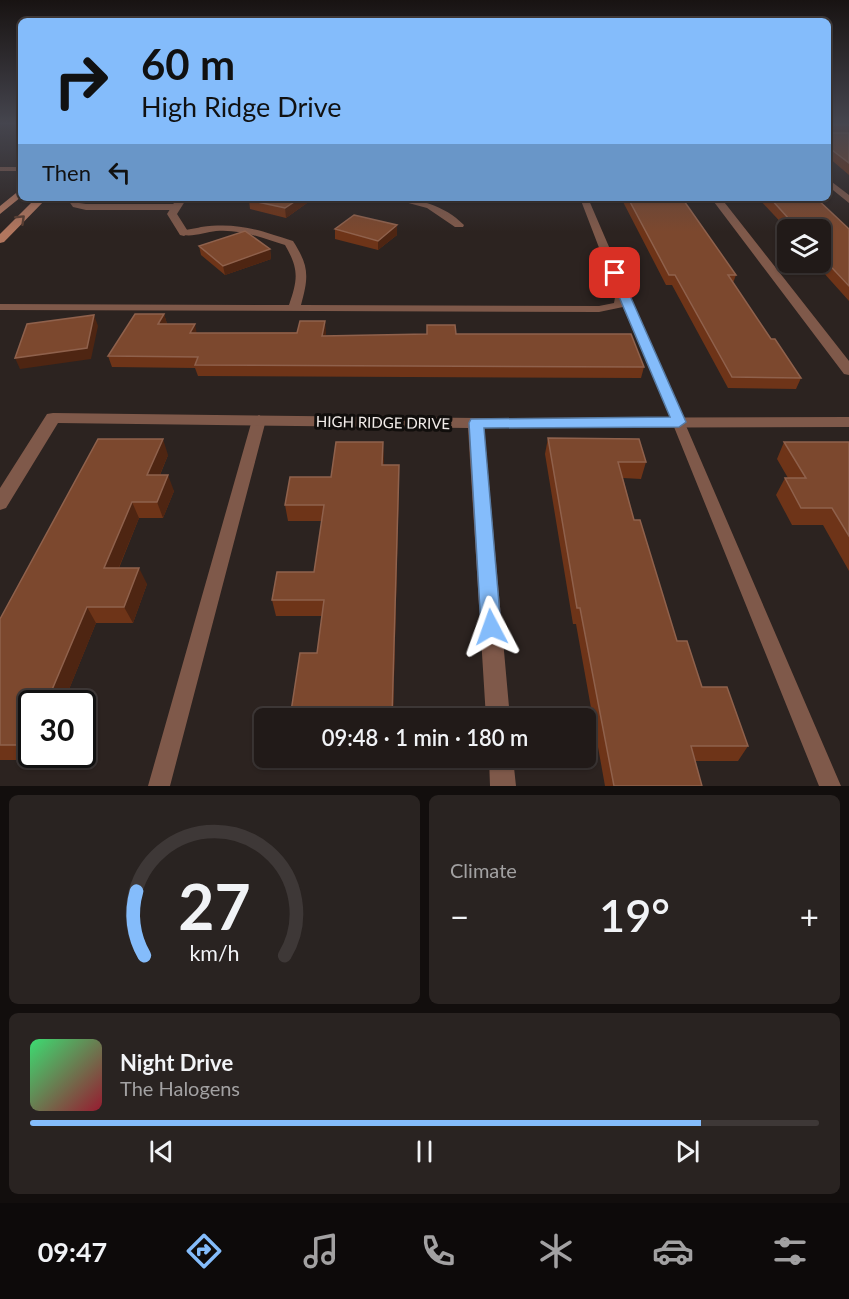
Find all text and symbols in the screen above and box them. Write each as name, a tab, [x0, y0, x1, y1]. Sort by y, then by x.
text: 60 m	[141, 39, 235, 89]
icon: right	[42, 42, 120, 120]
text: High Ridge Drive	[141, 90, 342, 123]
icon: left	[103, 156, 136, 189]
text: Then	[42, 159, 91, 186]
one-way arrow	[14, 215, 25, 226]
map controls	[777, 219, 831, 273]
button: layers	[777, 219, 831, 273]
pin	[589, 247, 640, 298]
icon: arrive	[598, 256, 631, 289]
street label: HIGH RIDGE DRIVE	[316, 412, 450, 432]
position arrow	[459, 595, 523, 659]
speed limit sign: 30	[18, 690, 96, 768]
text: 09:48 · 1 min · 180 m	[322, 724, 528, 751]
text: Climate	[450, 858, 517, 882]
text: 27	[178, 868, 251, 943]
text: 19°	[599, 888, 670, 942]
text: −	[450, 896, 469, 936]
text: +	[800, 896, 819, 936]
text: km/h	[189, 941, 240, 967]
text: Night Drive	[120, 1049, 233, 1076]
text: The Halogens	[120, 1076, 240, 1100]
icon: previous	[145, 1135, 178, 1168]
icon: pause	[408, 1135, 441, 1168]
icon: next	[671, 1135, 704, 1168]
icon: directions	[183, 1230, 225, 1272]
icon: music	[300, 1230, 342, 1272]
icon: phone	[417, 1230, 459, 1272]
icon: climate	[535, 1230, 577, 1272]
icon: car	[652, 1230, 694, 1272]
icon: filters	[769, 1230, 811, 1272]
text: 09:47	[38, 1235, 107, 1268]

